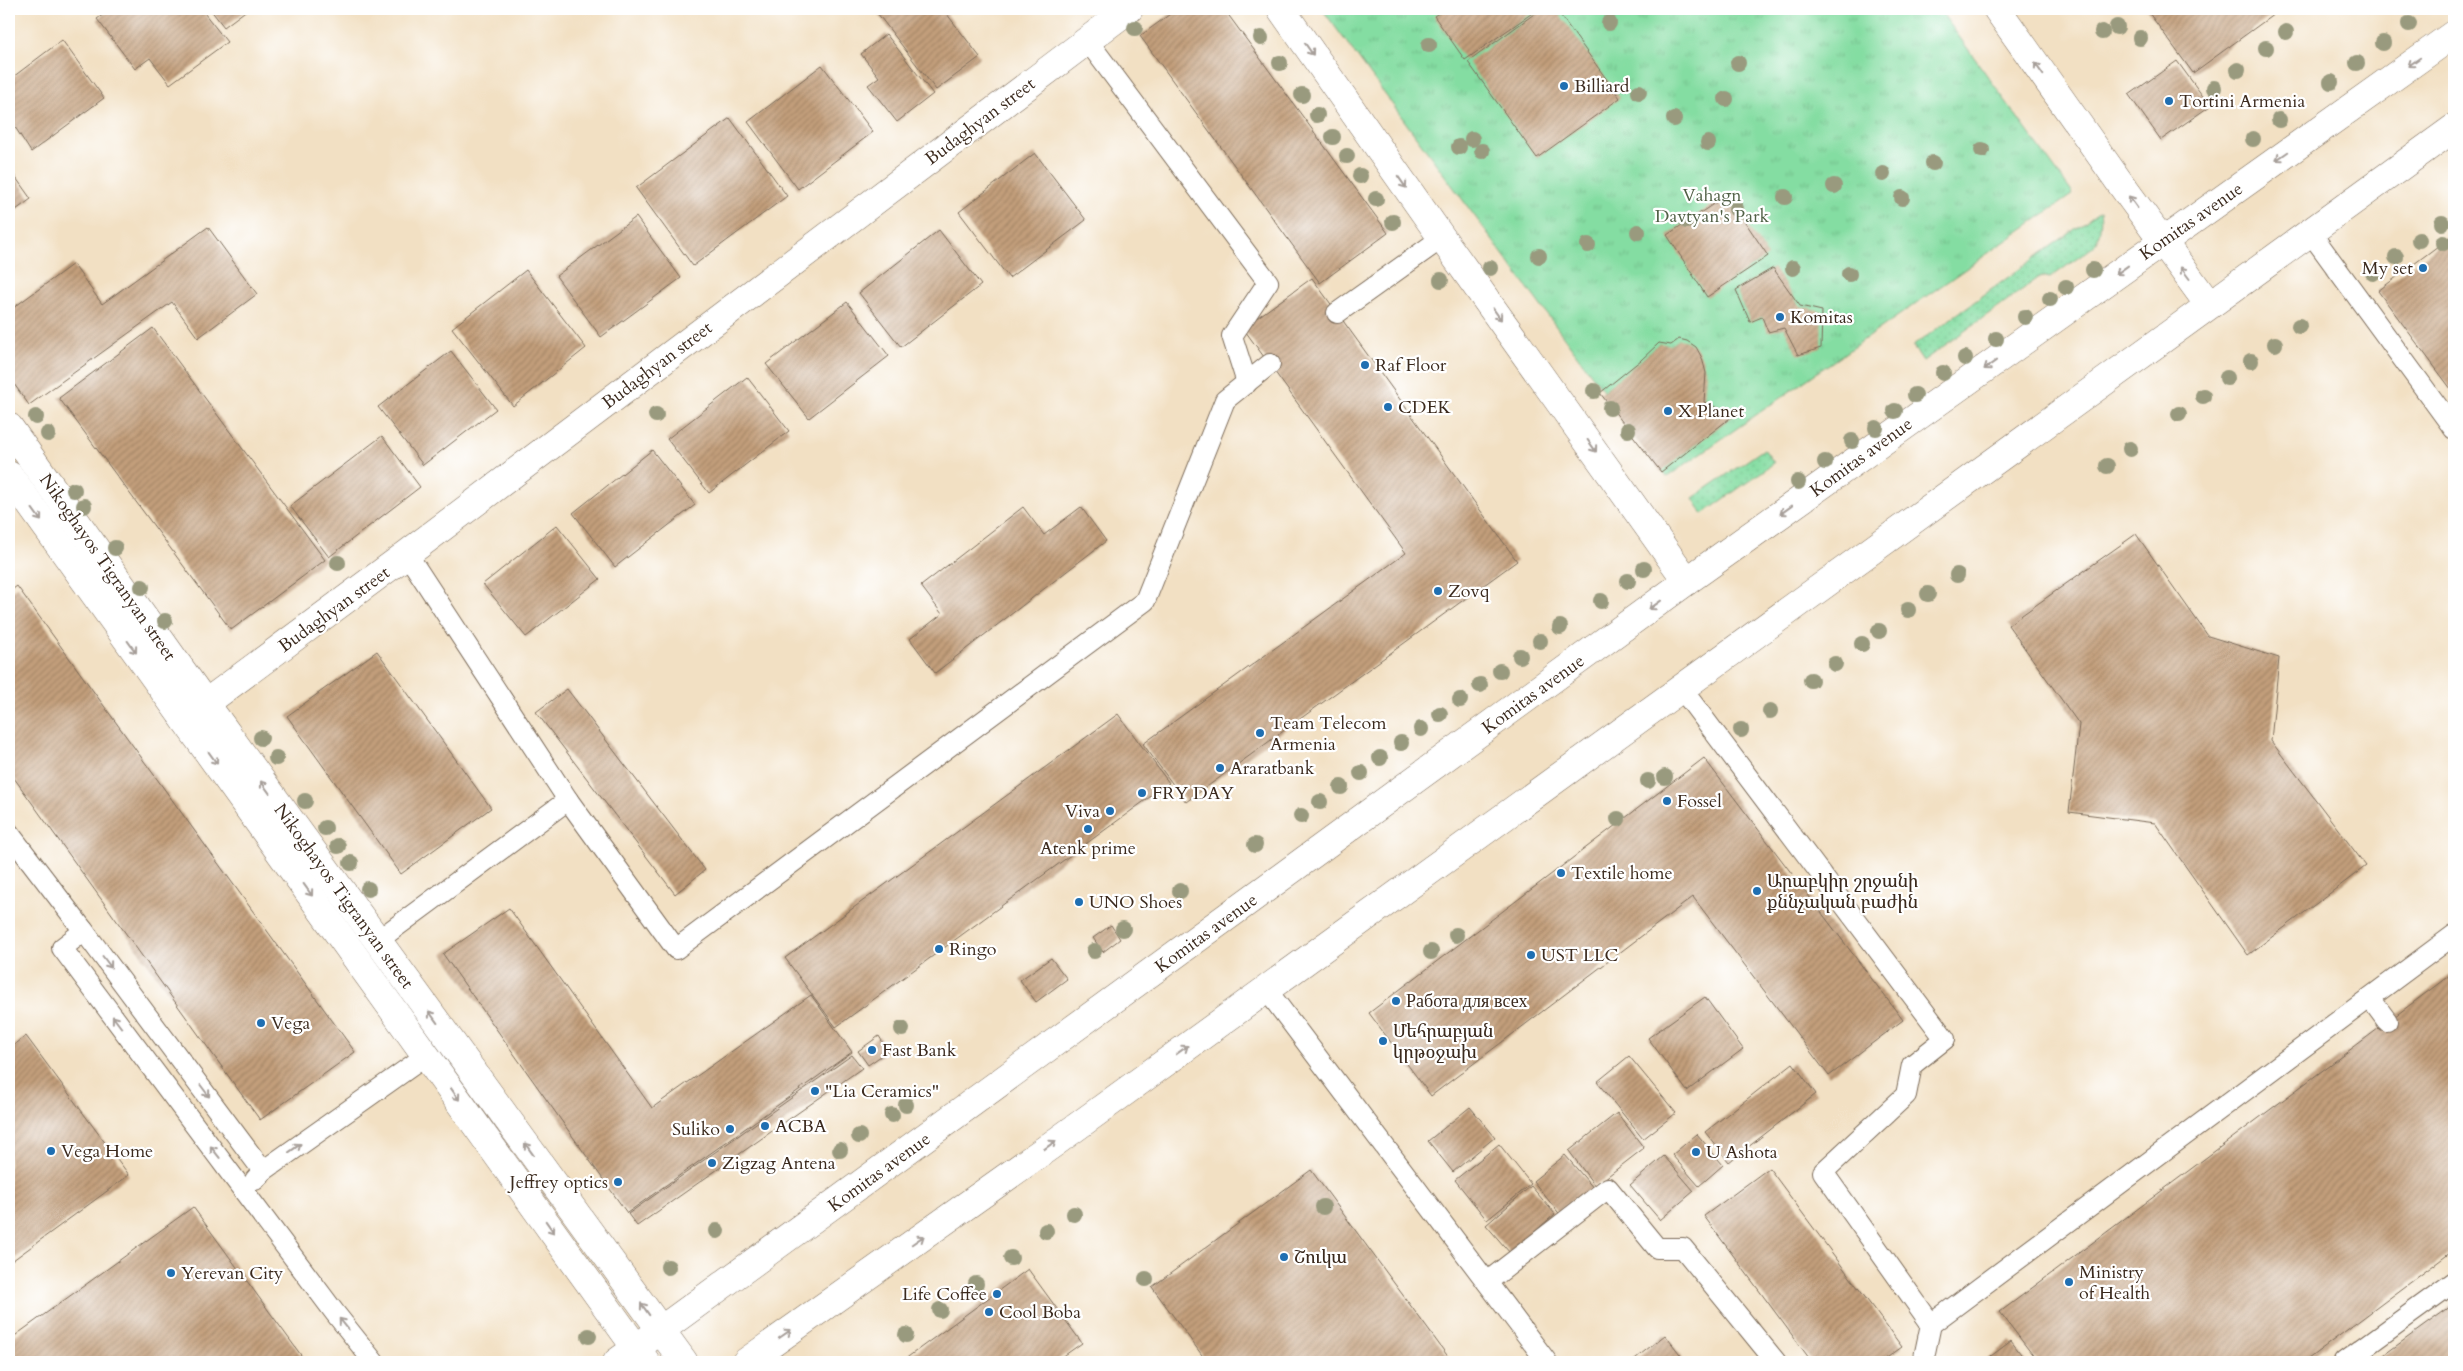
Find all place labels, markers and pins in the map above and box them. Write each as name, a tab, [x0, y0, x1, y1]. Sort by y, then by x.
place label: Billiard	[1574, 74, 1630, 99]
marker: Billiard	[1558, 80, 1570, 92]
place label: Tortini Armenia	[2179, 89, 2305, 114]
marker: Tortini Armenia	[2163, 95, 2175, 107]
place label: My set	[2362, 256, 2413, 281]
marker: My set	[2417, 262, 2429, 274]
place label: Komitas	[1790, 305, 1853, 330]
marker: Komitas	[1774, 311, 1786, 323]
place label: Raf Floor	[1375, 353, 1447, 378]
marker: Raf Floor	[1359, 359, 1371, 371]
place label: CDEK	[1398, 395, 1451, 420]
place label: X Planet	[1678, 399, 1744, 424]
marker: CDEK	[1382, 401, 1394, 413]
marker: X Planet	[1662, 405, 1674, 417]
place label: Zovq	[1448, 579, 1490, 604]
marker: Zovq	[1432, 585, 1444, 597]
place label: Team Telecom Armenia	[1270, 711, 1387, 757]
marker: Team Telecom Armenia	[1254, 727, 1266, 739]
place label: Araratbank	[1230, 756, 1315, 781]
marker: Araratbank	[1214, 762, 1226, 774]
place label: FRY DAY	[1152, 781, 1234, 806]
marker: FRY DAY	[1136, 787, 1148, 799]
place label: Fossel	[1677, 789, 1722, 814]
marker: Fossel	[1661, 795, 1673, 807]
place label: Viva	[1065, 799, 1100, 824]
marker: Viva	[1104, 805, 1116, 817]
marker: Atenk prime	[1082, 823, 1094, 835]
place label: Atenk prime	[1040, 836, 1136, 861]
place label: Textile home	[1571, 861, 1673, 886]
marker: Textile home	[1555, 867, 1567, 879]
place label: Արաբկիր շրջանի քննչական բաժին	[1767, 869, 1918, 915]
marker: Արաբկիր շրջանի քննչական բաժին	[1751, 885, 1763, 897]
place label: UNO Shoes	[1089, 890, 1182, 915]
marker: UNO Shoes	[1073, 896, 1085, 908]
place label: Ringo	[949, 937, 997, 962]
marker: Ringo	[933, 943, 945, 955]
place label: UST LLC	[1541, 943, 1619, 968]
marker: UST LLC	[1525, 949, 1537, 961]
place label: Работа для всех	[1406, 989, 1527, 1014]
marker: Работа для всех	[1390, 995, 1402, 1007]
place label: Vega	[271, 1011, 310, 1036]
marker: Vega	[255, 1017, 267, 1029]
place label: Մեհրաբյան կրթօջախ	[1393, 1019, 1493, 1065]
marker: Մեհրաբյան կրթօջախ	[1377, 1035, 1389, 1047]
place label: Fast Bank	[882, 1038, 957, 1063]
marker: Fast Bank	[866, 1044, 878, 1056]
place label: "Lia Ceramics"	[825, 1079, 939, 1104]
marker: "Lia Ceramics"	[809, 1085, 821, 1097]
place label: ACBA	[775, 1114, 827, 1139]
place label: Suliko	[672, 1117, 720, 1142]
marker: ACBA	[759, 1120, 771, 1132]
marker: Suliko	[724, 1123, 736, 1135]
place label: Vega Home	[61, 1139, 153, 1164]
place label: U Ashota	[1706, 1140, 1778, 1165]
marker: Vega Home	[45, 1145, 57, 1157]
marker: U Ashota	[1690, 1146, 1702, 1158]
place label: Zigzag Antena	[722, 1151, 836, 1176]
marker: Zigzag Antena	[706, 1157, 718, 1169]
place label: Jeffrey optics	[507, 1170, 608, 1195]
marker: Jeffrey optics	[612, 1176, 624, 1188]
place label: Շուկա	[1294, 1245, 1347, 1270]
marker: Շուկա	[1278, 1251, 1290, 1263]
place label: Ministry of Health	[2079, 1260, 2150, 1306]
place label: Yerevan City	[181, 1261, 284, 1286]
marker: Yerevan City	[165, 1267, 177, 1279]
marker: Ministry of Health	[2063, 1276, 2075, 1288]
place label: Life Coffee	[902, 1282, 987, 1307]
marker: Life Coffee	[991, 1288, 1003, 1300]
place label: Cool Boba	[999, 1300, 1081, 1325]
marker: Cool Boba	[983, 1306, 995, 1318]

